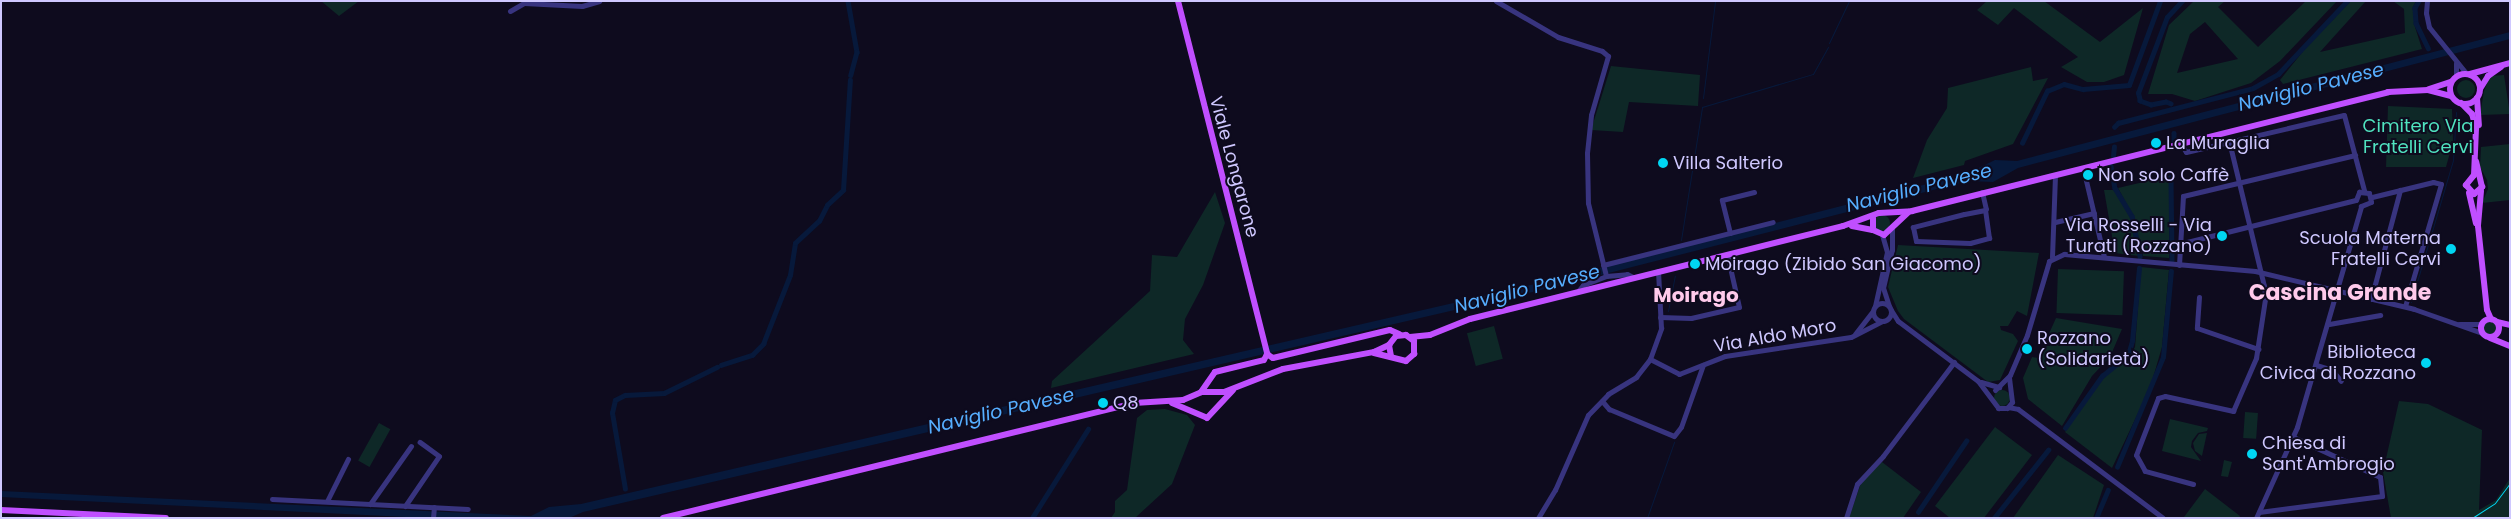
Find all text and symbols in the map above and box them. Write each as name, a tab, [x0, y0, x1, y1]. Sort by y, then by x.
water label: Naviglio Pavese	[2236, 58, 2386, 116]
street label: Viale Longarone	[1205, 94, 1263, 240]
park label: Cimitero Via Fratelli Cervi	[2363, 116, 2473, 158]
place label: La Muraglia	[2166, 132, 2270, 154]
marker: La Muraglia	[2150, 137, 2162, 149]
place label: Villa Salterio	[1673, 152, 1783, 174]
marker: Villa Salterio	[1657, 157, 1669, 169]
water label: Naviglio Pavese	[1844, 159, 1994, 217]
place label: Non solo Caffè	[2098, 164, 2229, 186]
marker: Non solo Caffè	[2082, 169, 2094, 181]
place label: Via Rosselli - Via Turati (Rozzano)	[2064, 215, 2212, 258]
place label: Scuola Materna Fratelli Cervi	[2299, 228, 2441, 270]
marker: Via Rosselli - Via Turati (Rozzano)	[2216, 230, 2228, 242]
marker: Scuola Materna Fratelli Cervi	[2445, 243, 2457, 255]
place label: Moirago (Zibido San Giacomo)	[1705, 253, 1982, 275]
marker: Moirago (Zibido San Giacomo)	[1689, 258, 1701, 270]
water label: Naviglio Pavese	[1452, 260, 1602, 318]
district label: Cascina Grande	[2249, 280, 2431, 306]
district label: Moirago	[1653, 283, 1739, 307]
street label: Via Aldo Moro	[1712, 315, 1838, 357]
place label: Rozzano (Solidarietà)	[2037, 328, 2150, 370]
place label: Biblioteca Civica di Rozzano	[2260, 342, 2416, 384]
marker: Rozzano (Solidarietà)	[2021, 343, 2033, 355]
marker: Biblioteca Civica di Rozzano	[2420, 357, 2432, 369]
water label: Naviglio Pavese	[926, 383, 1076, 439]
place label: Q8	[1113, 392, 1139, 414]
marker: Q8	[1097, 397, 1109, 409]
place label: Chiesa di Sant'Ambrogio	[2262, 433, 2395, 476]
marker: Chiesa di Sant'Ambrogio	[2246, 448, 2258, 460]

